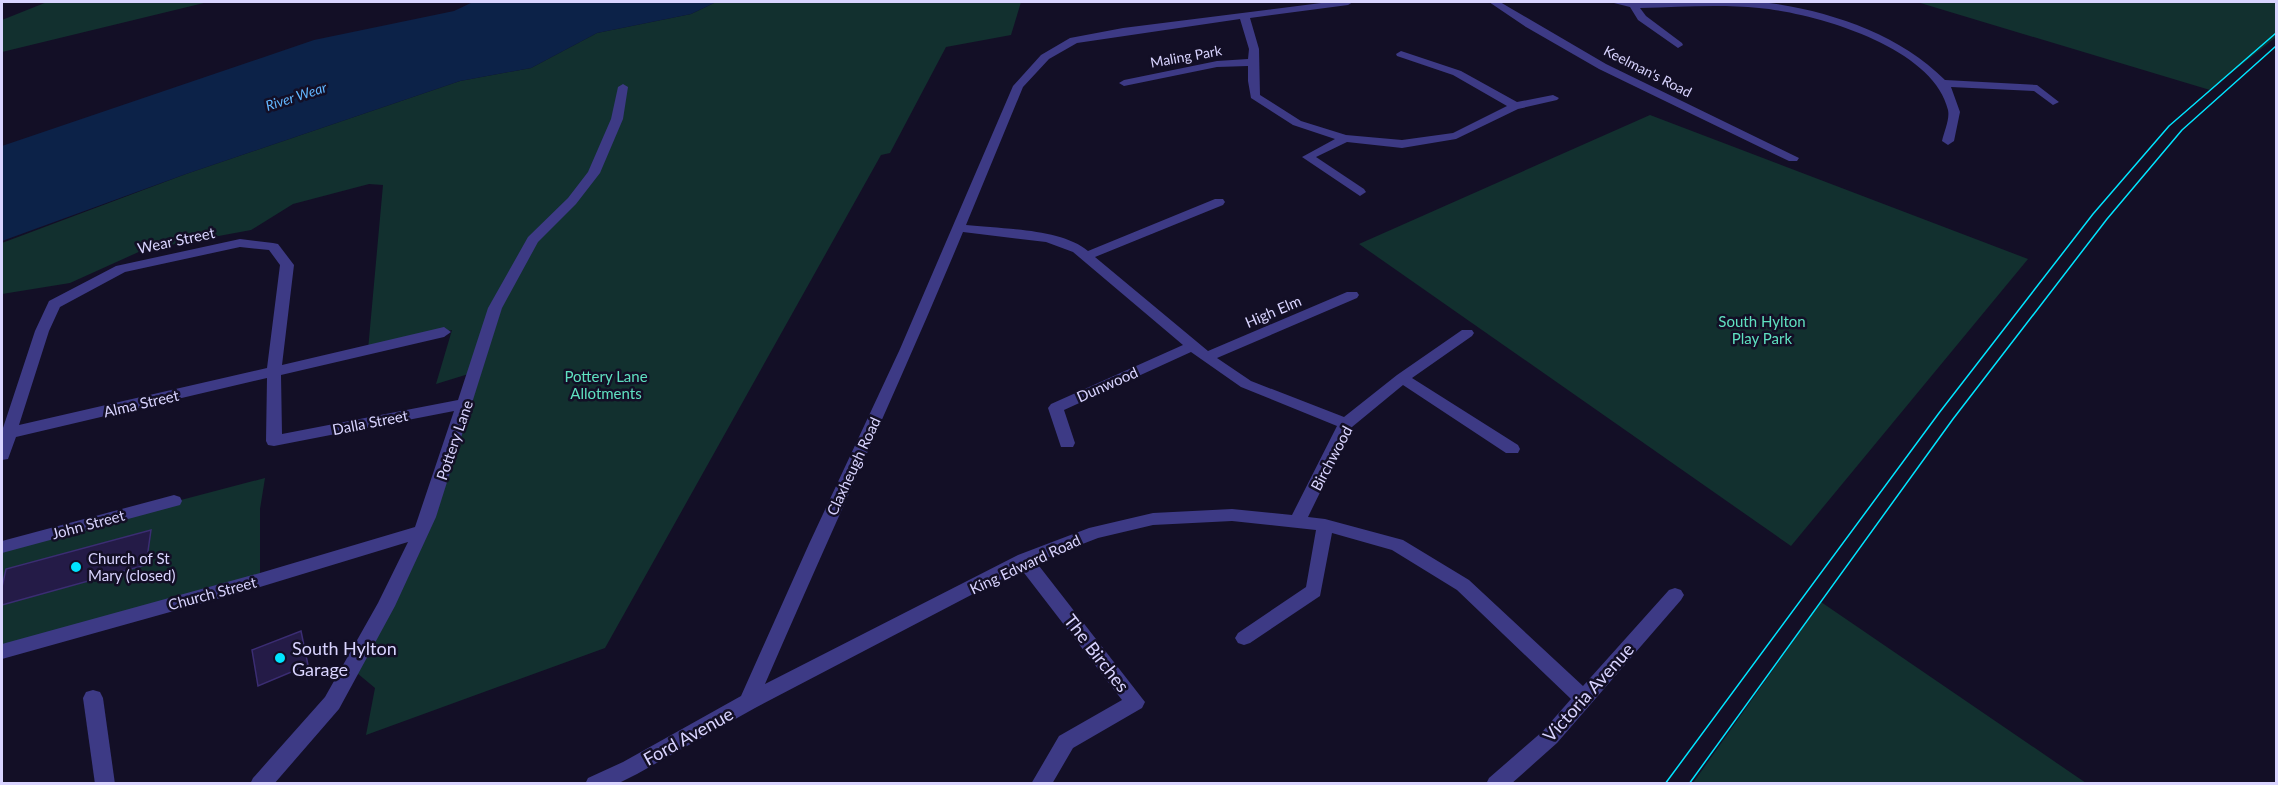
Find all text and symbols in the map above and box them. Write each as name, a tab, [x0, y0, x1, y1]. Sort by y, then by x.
street label: Maling Park	[1149, 41, 1224, 71]
street label: Keelman's Road	[1601, 42, 1695, 100]
water label: River Wear	[263, 78, 329, 114]
street label: Wear Street	[136, 223, 217, 257]
street label: High Elm	[1242, 291, 1304, 331]
park label: South Hylton Play Park	[1718, 312, 1806, 347]
street label: Dunwood	[1074, 363, 1140, 405]
park label: Pottery Lane Allotments	[564, 367, 648, 402]
street label: Alma Street	[102, 385, 181, 420]
street label: Pottery Lane	[432, 398, 476, 482]
street label: Dalla Street	[331, 406, 410, 438]
street label: Claxheugh Road	[822, 414, 884, 518]
street label: Birchwood	[1306, 422, 1356, 494]
street label: John Street	[50, 505, 127, 542]
street label: King Edward Road	[967, 530, 1083, 598]
place label: Church of St Mary (closed)	[88, 549, 175, 584]
marker: Church of St Mary (closed)	[69, 560, 83, 574]
street label: Church Street	[166, 572, 259, 613]
street label: The Birches	[1060, 610, 1134, 696]
place label: South Hylton Garage	[292, 637, 397, 680]
street label: Victoria Avenue	[1538, 638, 1638, 746]
marker: South Hylton Garage	[273, 651, 287, 665]
street label: Ford Avenue	[639, 702, 737, 770]

